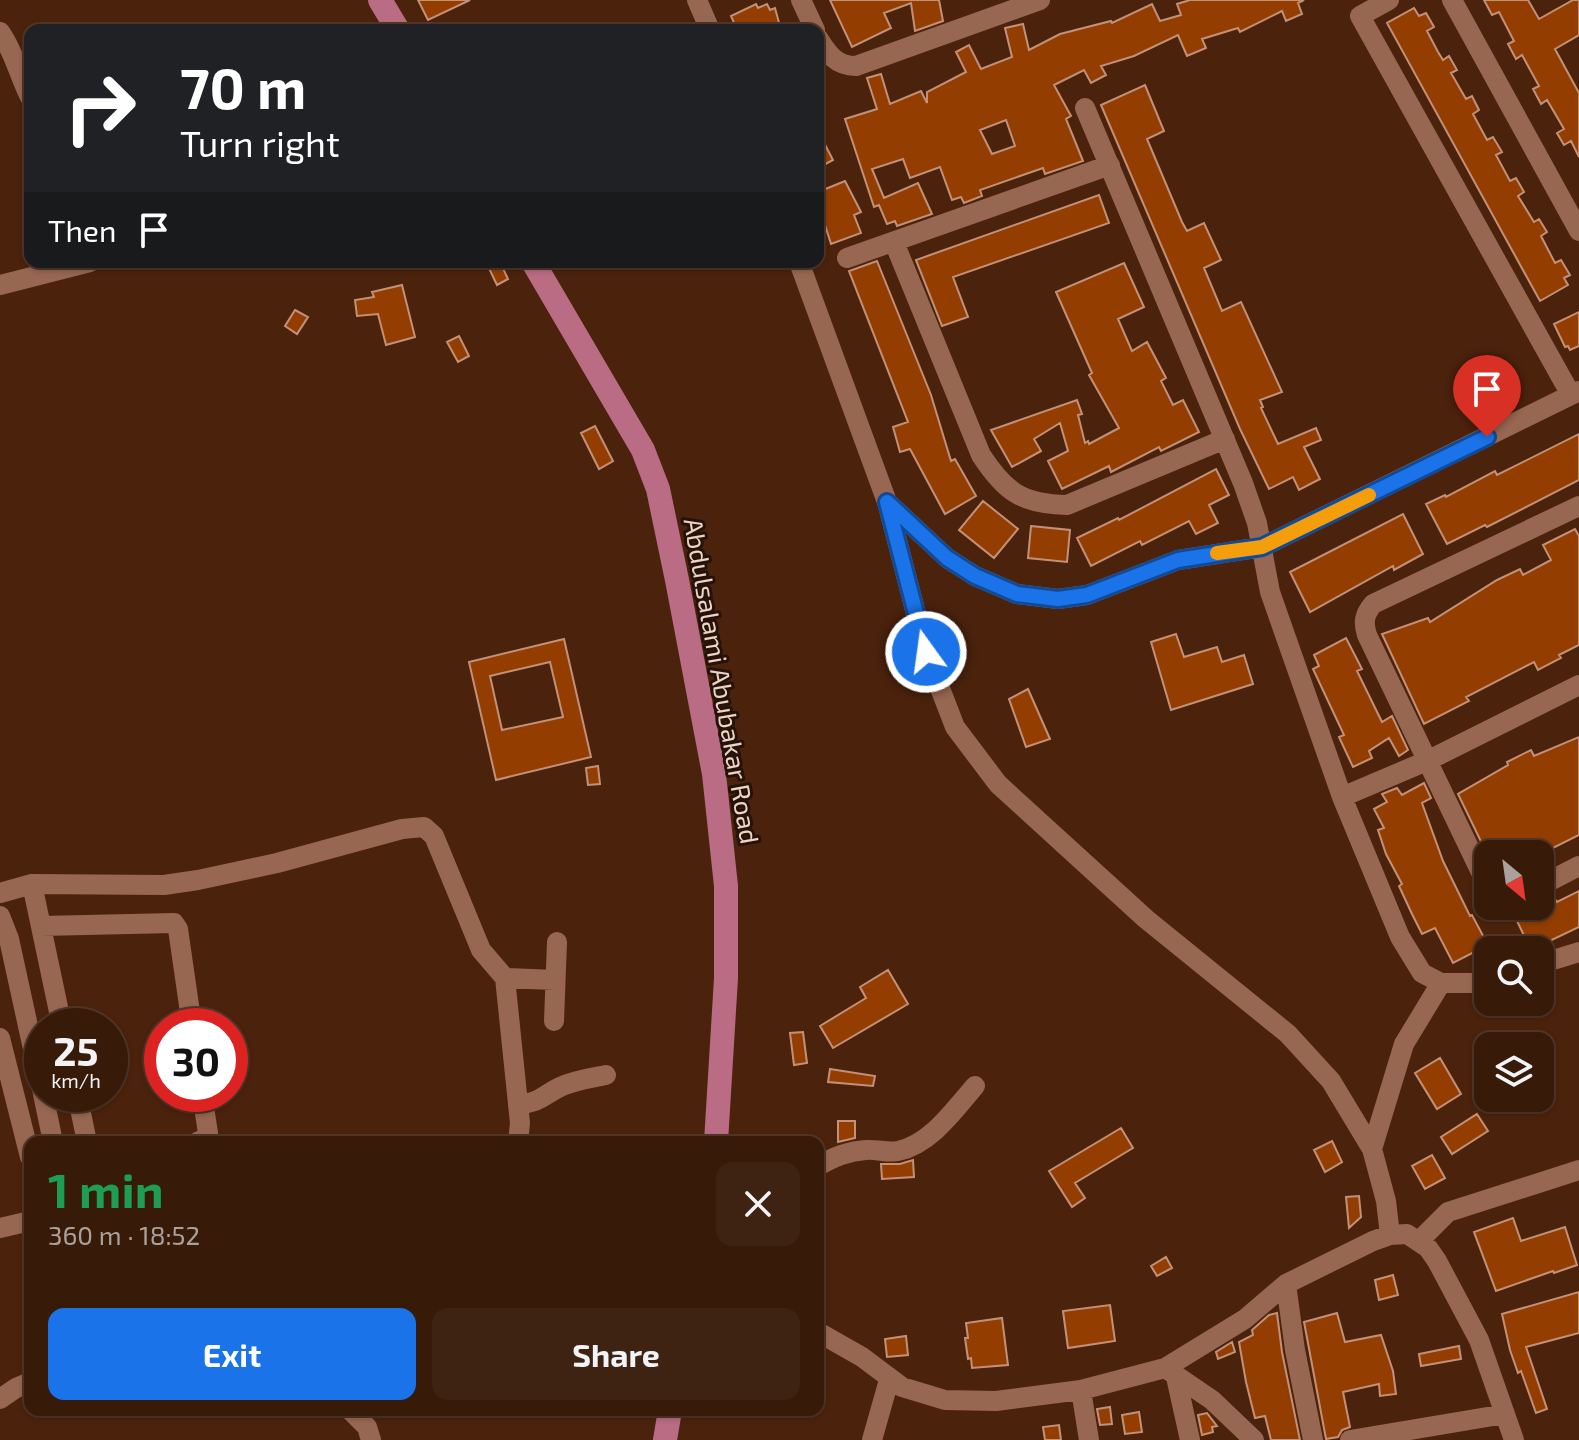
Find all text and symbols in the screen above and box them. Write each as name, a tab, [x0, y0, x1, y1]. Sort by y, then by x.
text: 70 m	[180, 53, 306, 120]
icon: right	[48, 56, 152, 160]
text: Turn right	[180, 121, 340, 164]
icon: arrive	[132, 208, 176, 252]
text: Then	[48, 212, 116, 248]
pin	[1453, 355, 1521, 437]
icon: arrive	[1465, 367, 1509, 411]
street label: Abdulsalami Abubakar Road	[679, 515, 766, 846]
position arrow	[884, 610, 968, 694]
north arrow	[1474, 840, 1554, 920]
map controls	[1474, 840, 1554, 1112]
button: search	[1474, 936, 1554, 1016]
speed limit sign: 30	[144, 1008, 248, 1112]
text: 25	[53, 1026, 99, 1074]
button: layers	[1474, 1032, 1554, 1112]
text: km/h	[51, 1068, 101, 1092]
text: 1 min	[48, 1160, 164, 1218]
button: close	[716, 1162, 800, 1246]
text: 360 m · 18:52	[48, 1219, 200, 1250]
button: Exit	[48, 1308, 416, 1400]
button: Share	[432, 1308, 800, 1400]

